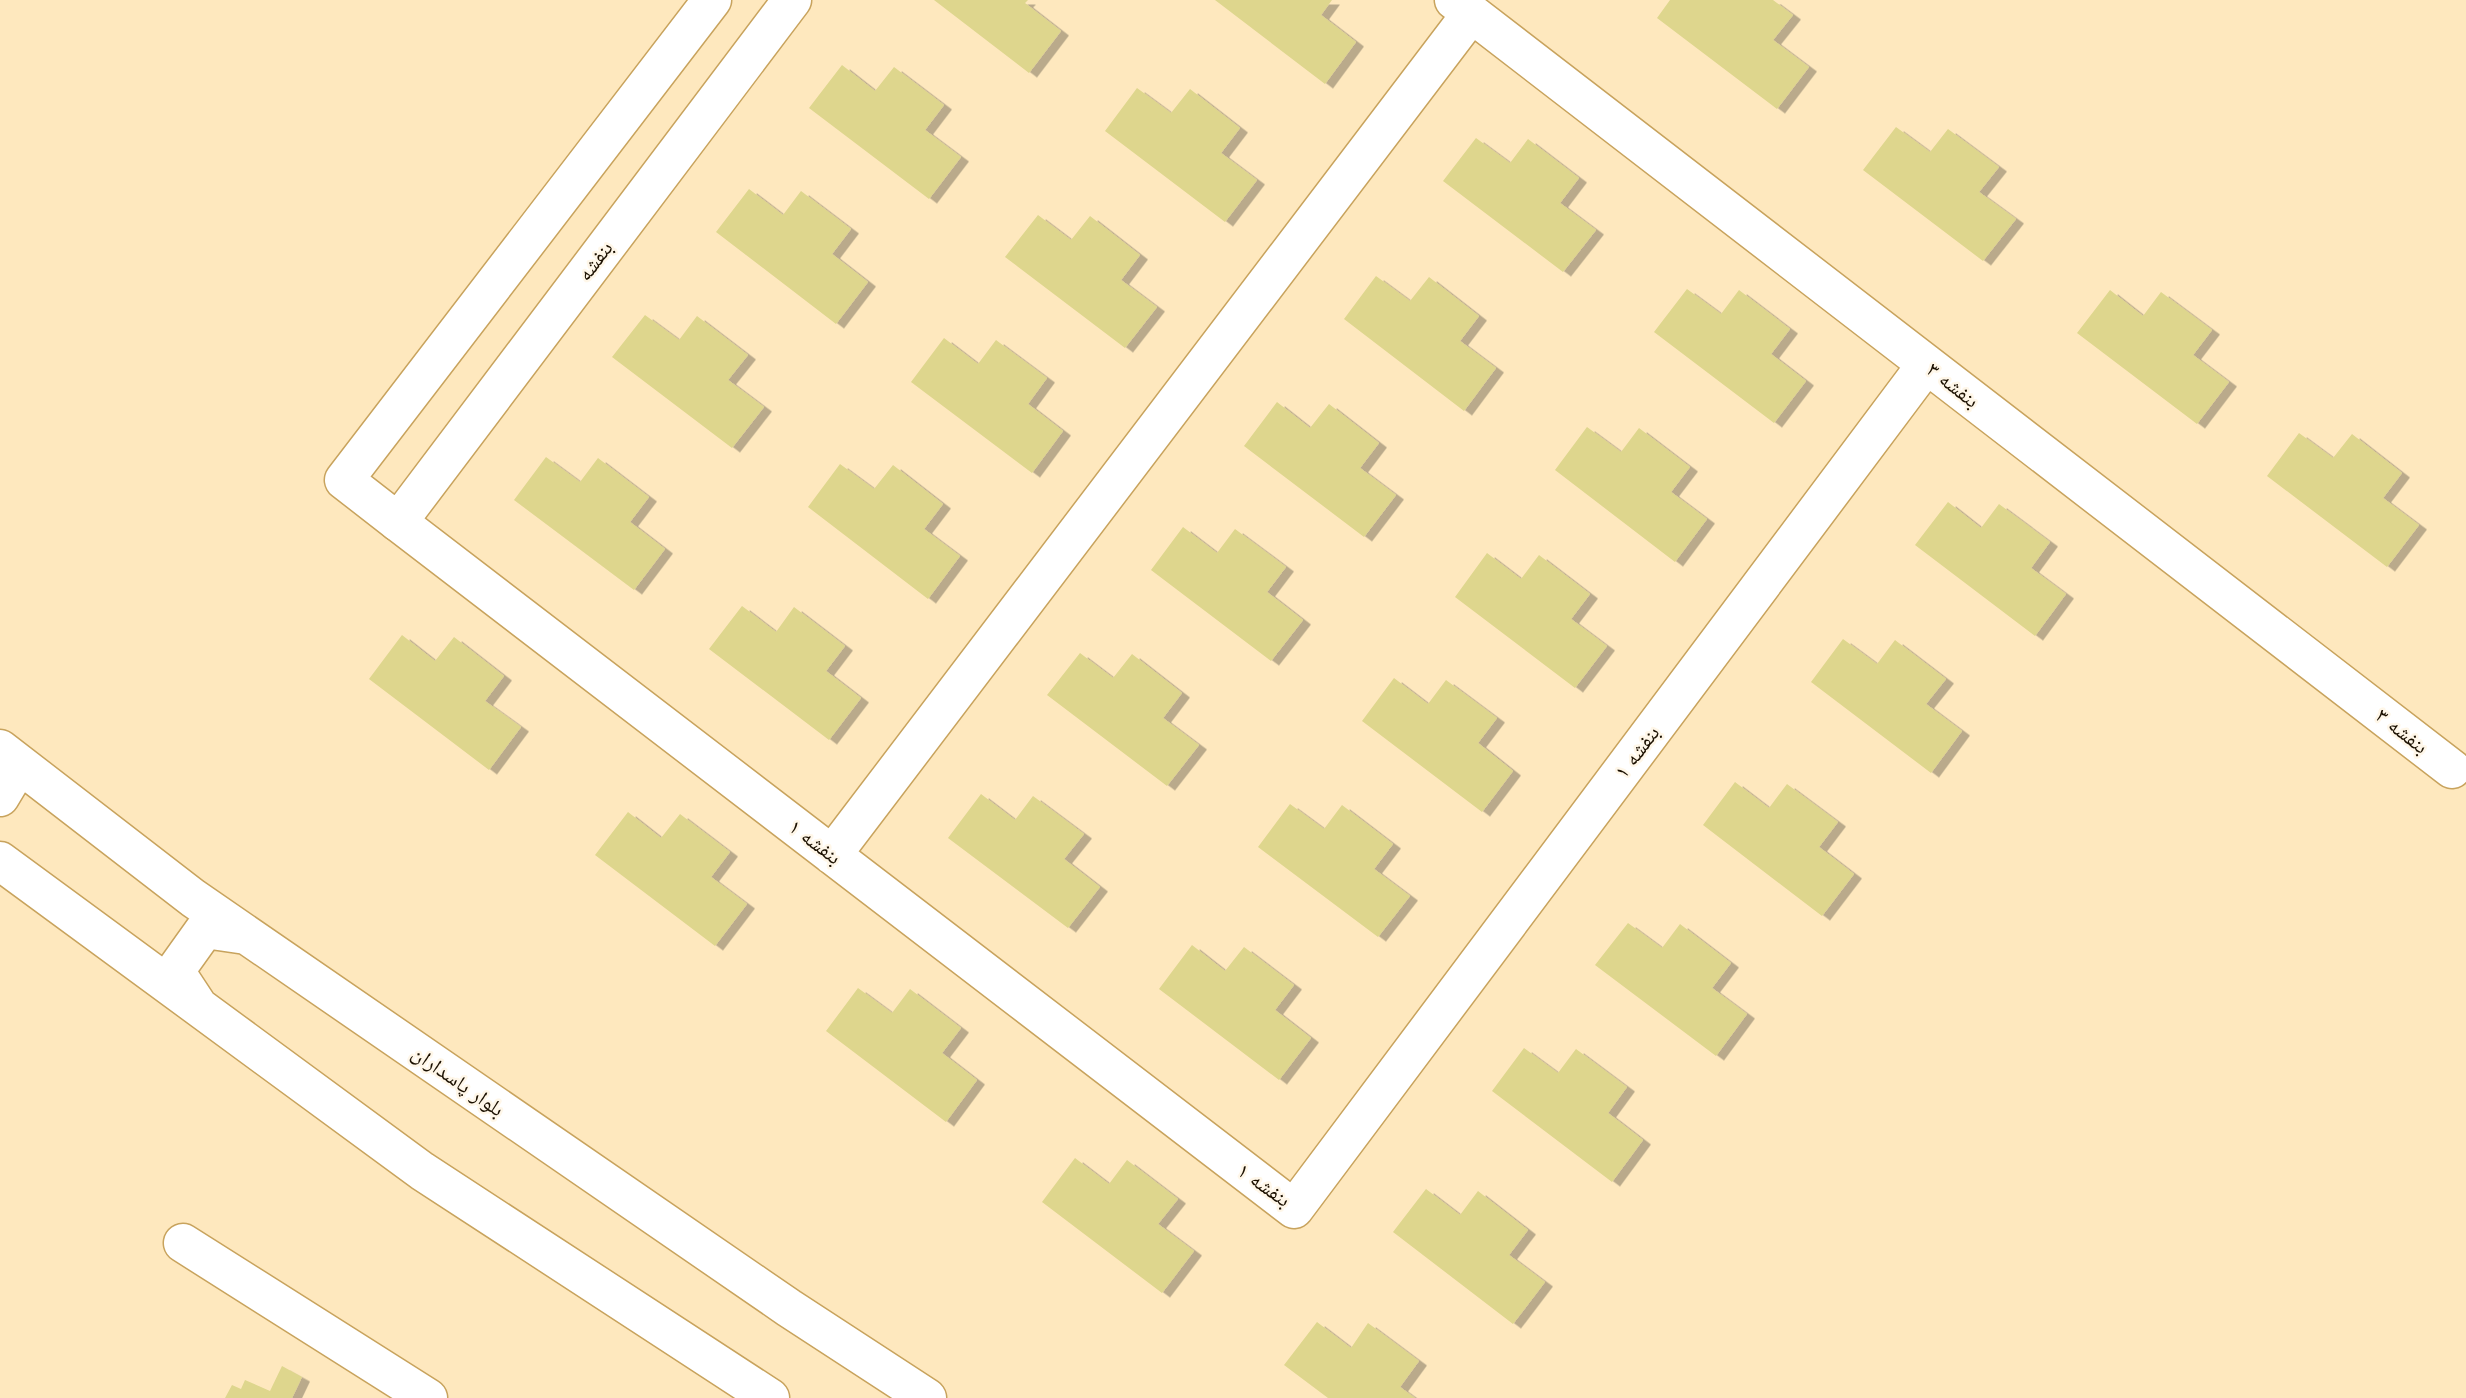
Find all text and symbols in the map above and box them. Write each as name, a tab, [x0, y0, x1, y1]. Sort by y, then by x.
street label: بنفشه	[570, 235, 620, 287]
street label: بنفشه ۳	[1920, 355, 1986, 415]
street label: بنفشه ۳	[2369, 701, 2435, 761]
street label: بنفشه ۱	[1607, 719, 1667, 785]
street label: بنفشه ۱	[782, 812, 848, 872]
street label: بلوار پاسداران	[406, 1038, 510, 1124]
street label: بنفشه ۱	[1231, 1156, 1297, 1214]

